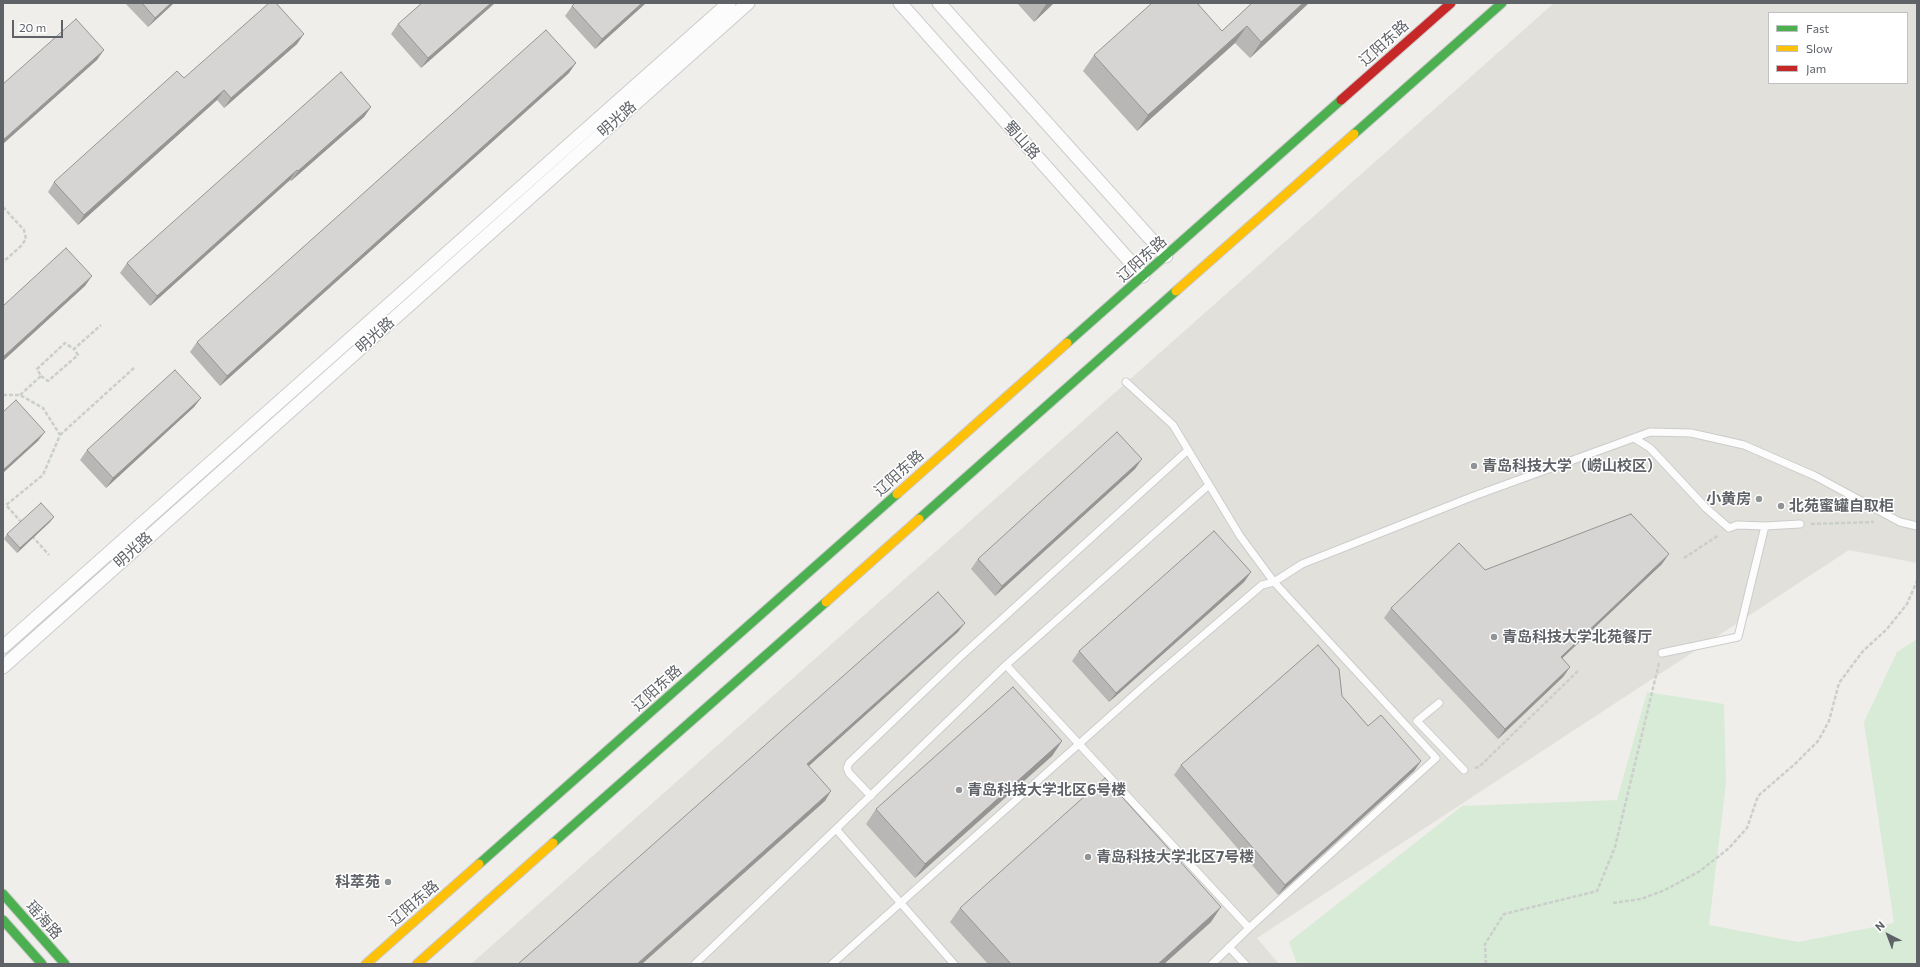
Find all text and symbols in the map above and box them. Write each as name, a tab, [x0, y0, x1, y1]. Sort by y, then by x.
scale bar	[14, 12, 65, 38]
legend	[1768, 12, 1908, 84]
street label: 辽阳东路	[1356, 16, 1412, 70]
text: 20 m	[19, 20, 46, 34]
text: Fast	[1806, 21, 1829, 35]
text: Slow	[1806, 41, 1833, 55]
text: Jam	[1806, 61, 1826, 75]
street label: 明光路	[594, 97, 640, 141]
street label: 蜀山路	[1000, 117, 1044, 163]
street label: 辽阳东路	[1114, 232, 1170, 286]
street label: 明光路	[352, 313, 398, 357]
street label: 辽阳东路	[871, 446, 927, 500]
place label: 青岛科技大学（崂山校区）	[1482, 457, 1662, 475]
marker: 青岛科技大学（崂山校区）	[1469, 461, 1479, 471]
place label: 小黄房	[1706, 490, 1751, 508]
marker: 小黄房	[1754, 494, 1764, 504]
place label: 北苑蜜罐自取柜	[1789, 497, 1894, 515]
marker: 北苑蜜罐自取柜	[1776, 501, 1786, 511]
street label: 明光路	[110, 528, 156, 572]
place label: 青岛科技大学北苑餐厅	[1502, 628, 1652, 646]
marker: 青岛科技大学北苑餐厅	[1489, 632, 1499, 642]
street label: 辽阳东路	[629, 661, 685, 715]
place label: 青岛科技大学北区6号楼	[967, 781, 1126, 799]
marker: 青岛科技大学北区6号楼	[954, 785, 964, 795]
place label: 青岛科技大学北区7号楼	[1096, 848, 1254, 866]
marker: 青岛科技大学北区7号楼	[1083, 852, 1093, 862]
place label: 科萃苑	[335, 873, 380, 891]
marker: 科萃苑	[383, 877, 393, 887]
street label: 辽阳东路	[385, 877, 443, 929]
street label: 瑶海路	[22, 897, 66, 943]
north arrow	[1868, 915, 1908, 955]
text: N	[1872, 918, 1887, 933]

